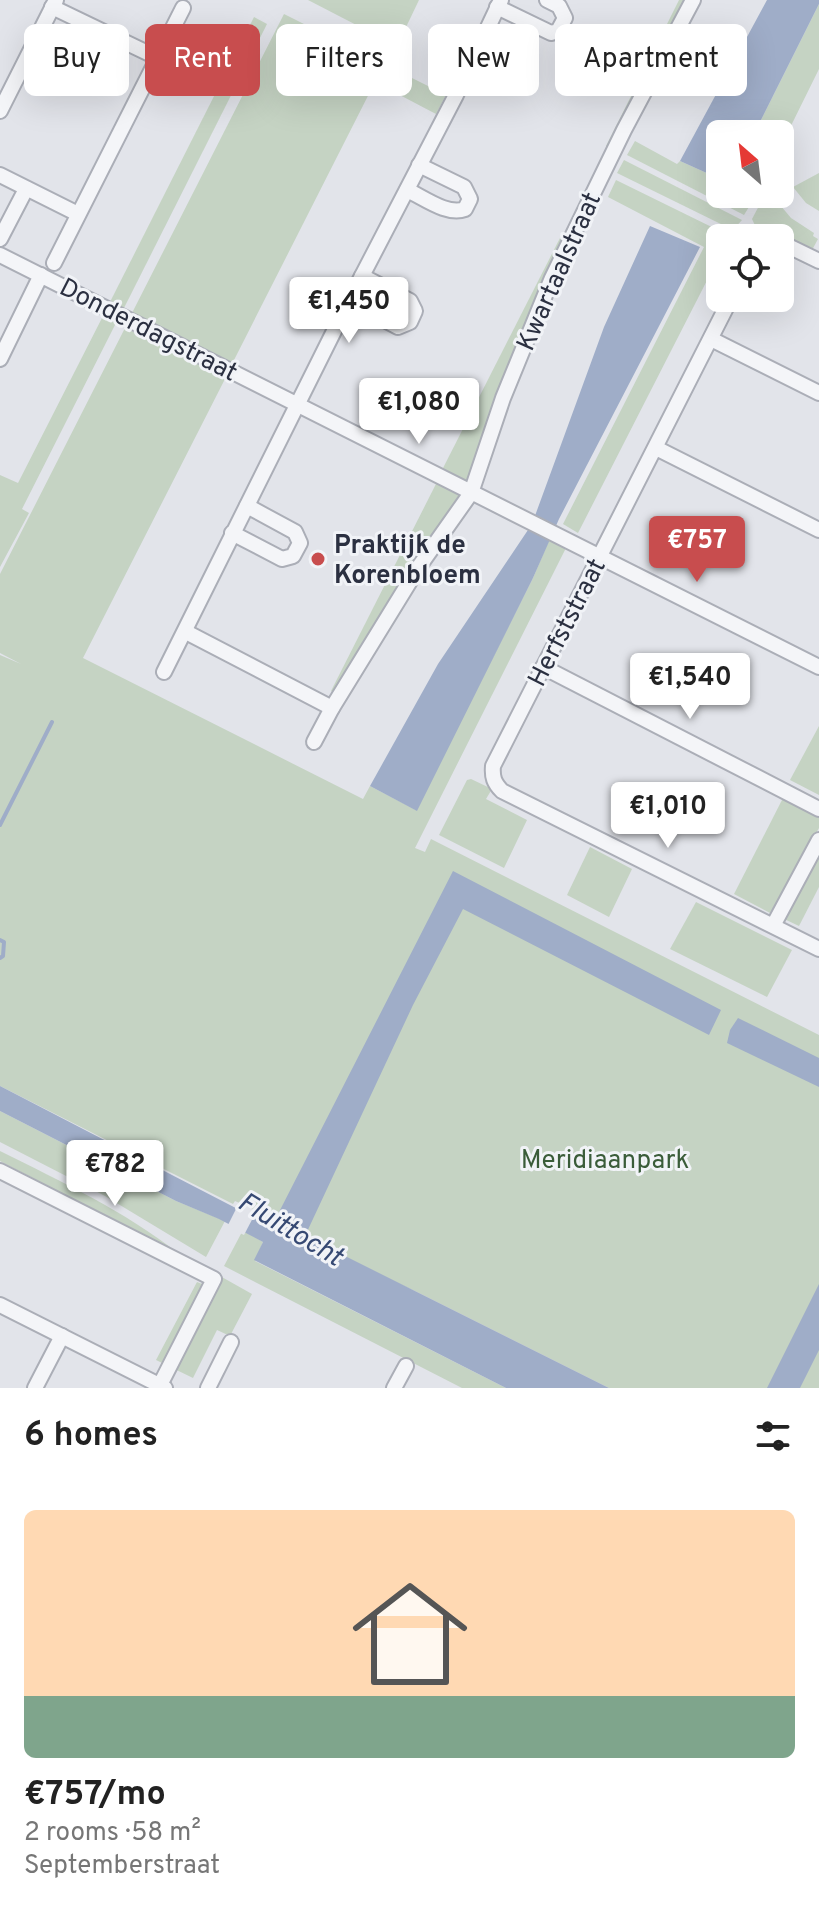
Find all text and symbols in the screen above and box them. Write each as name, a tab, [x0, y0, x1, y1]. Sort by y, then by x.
chip: Buy	[24, 24, 129, 96]
chip: Rent	[145, 24, 260, 96]
chip: Filters	[276, 24, 412, 96]
chip: New	[428, 24, 539, 96]
chip: Apartment	[555, 24, 747, 96]
north arrow	[706, 120, 794, 208]
map controls	[706, 120, 794, 312]
street label: Kwartaalstraat	[511, 188, 610, 356]
button: locate	[706, 224, 794, 312]
street label: Donderdagstraat	[53, 272, 243, 390]
pin: €1,450	[284, 277, 414, 345]
text: €1,450	[307, 286, 391, 319]
pin: €1,080	[354, 378, 484, 446]
text: €1,080	[377, 387, 461, 420]
pin: €757	[650, 516, 744, 584]
text: €757	[667, 525, 727, 558]
place label: Praktijk de Korenbloem	[334, 530, 481, 593]
marker: Praktijk de Korenbloem	[309, 550, 327, 568]
street label: Herfststraat	[522, 553, 615, 693]
pin: €1,540	[625, 653, 755, 721]
text: €1,540	[648, 662, 732, 695]
pin: €1,010	[603, 782, 733, 850]
text: €1,010	[629, 791, 707, 824]
pin: €782	[68, 1140, 162, 1208]
park label: Meridiaanpark	[521, 1145, 689, 1178]
text: €782	[84, 1149, 146, 1182]
water label: Fluittocht	[230, 1185, 350, 1277]
icon: filters	[751, 1414, 795, 1458]
text: 6 homes	[24, 1415, 158, 1458]
icon: home	[338, 1562, 482, 1706]
text: €757/mo	[24, 1774, 166, 1817]
text: 2 rooms · 58 m²	[24, 1817, 201, 1850]
text: Septemberstraat	[24, 1850, 220, 1883]

